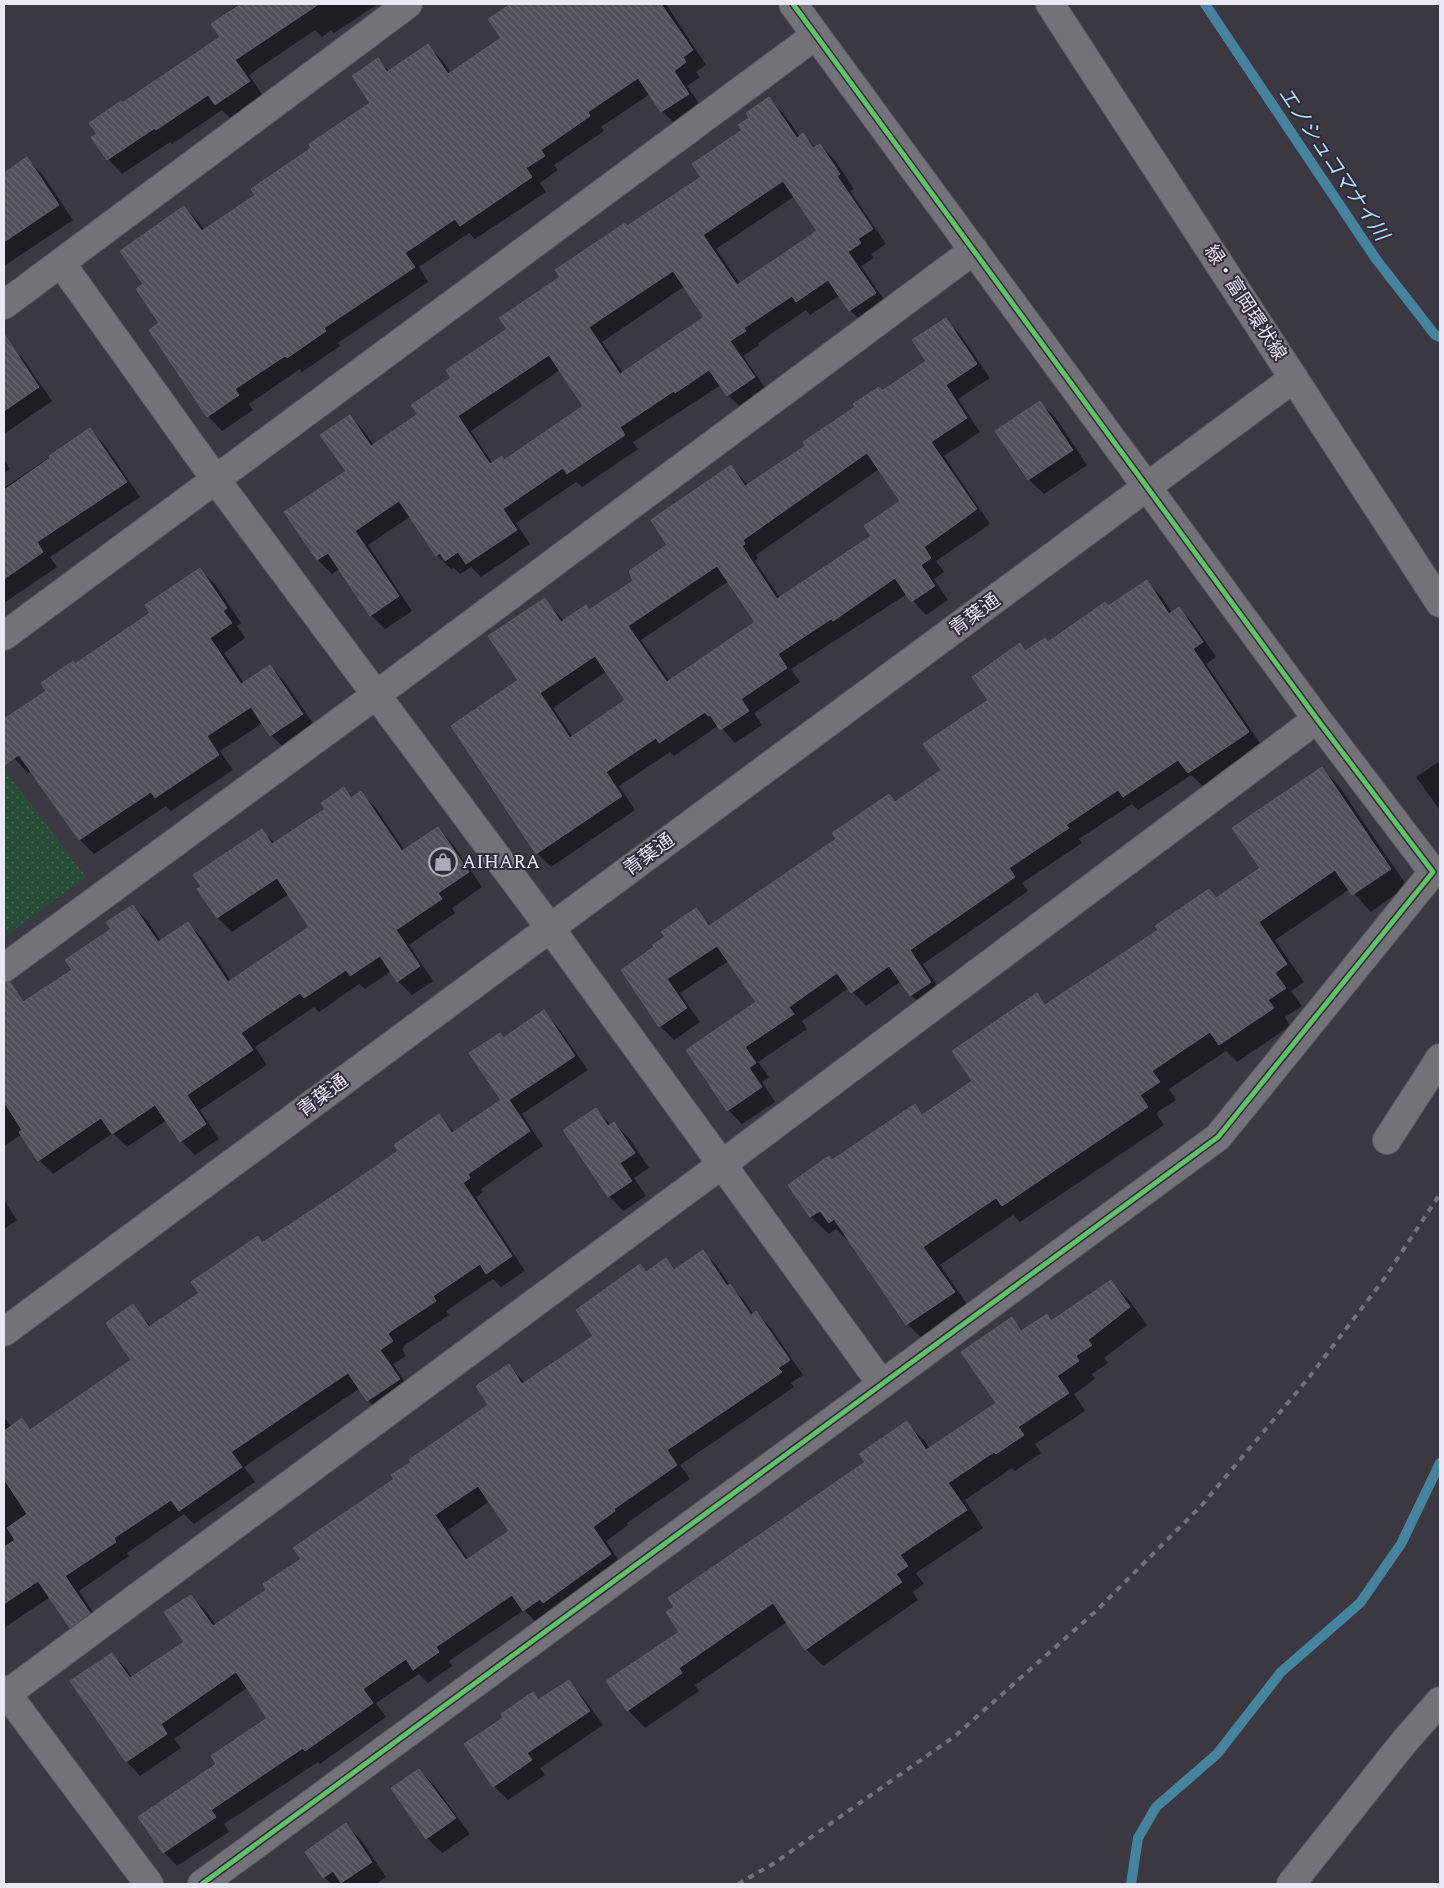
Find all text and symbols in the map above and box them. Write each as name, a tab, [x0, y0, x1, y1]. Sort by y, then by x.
water label: エノシュコマナイ川	[1270, 81, 1397, 249]
street label: 緑・富岡環状線	[1197, 239, 1293, 367]
street label: 青葉通	[943, 587, 1007, 643]
street label: 青葉通	[617, 827, 681, 883]
shop icon: AIHARA	[428, 847, 458, 877]
place label: AIHARA	[462, 848, 540, 877]
street label: 青葉通	[292, 1067, 354, 1125]

